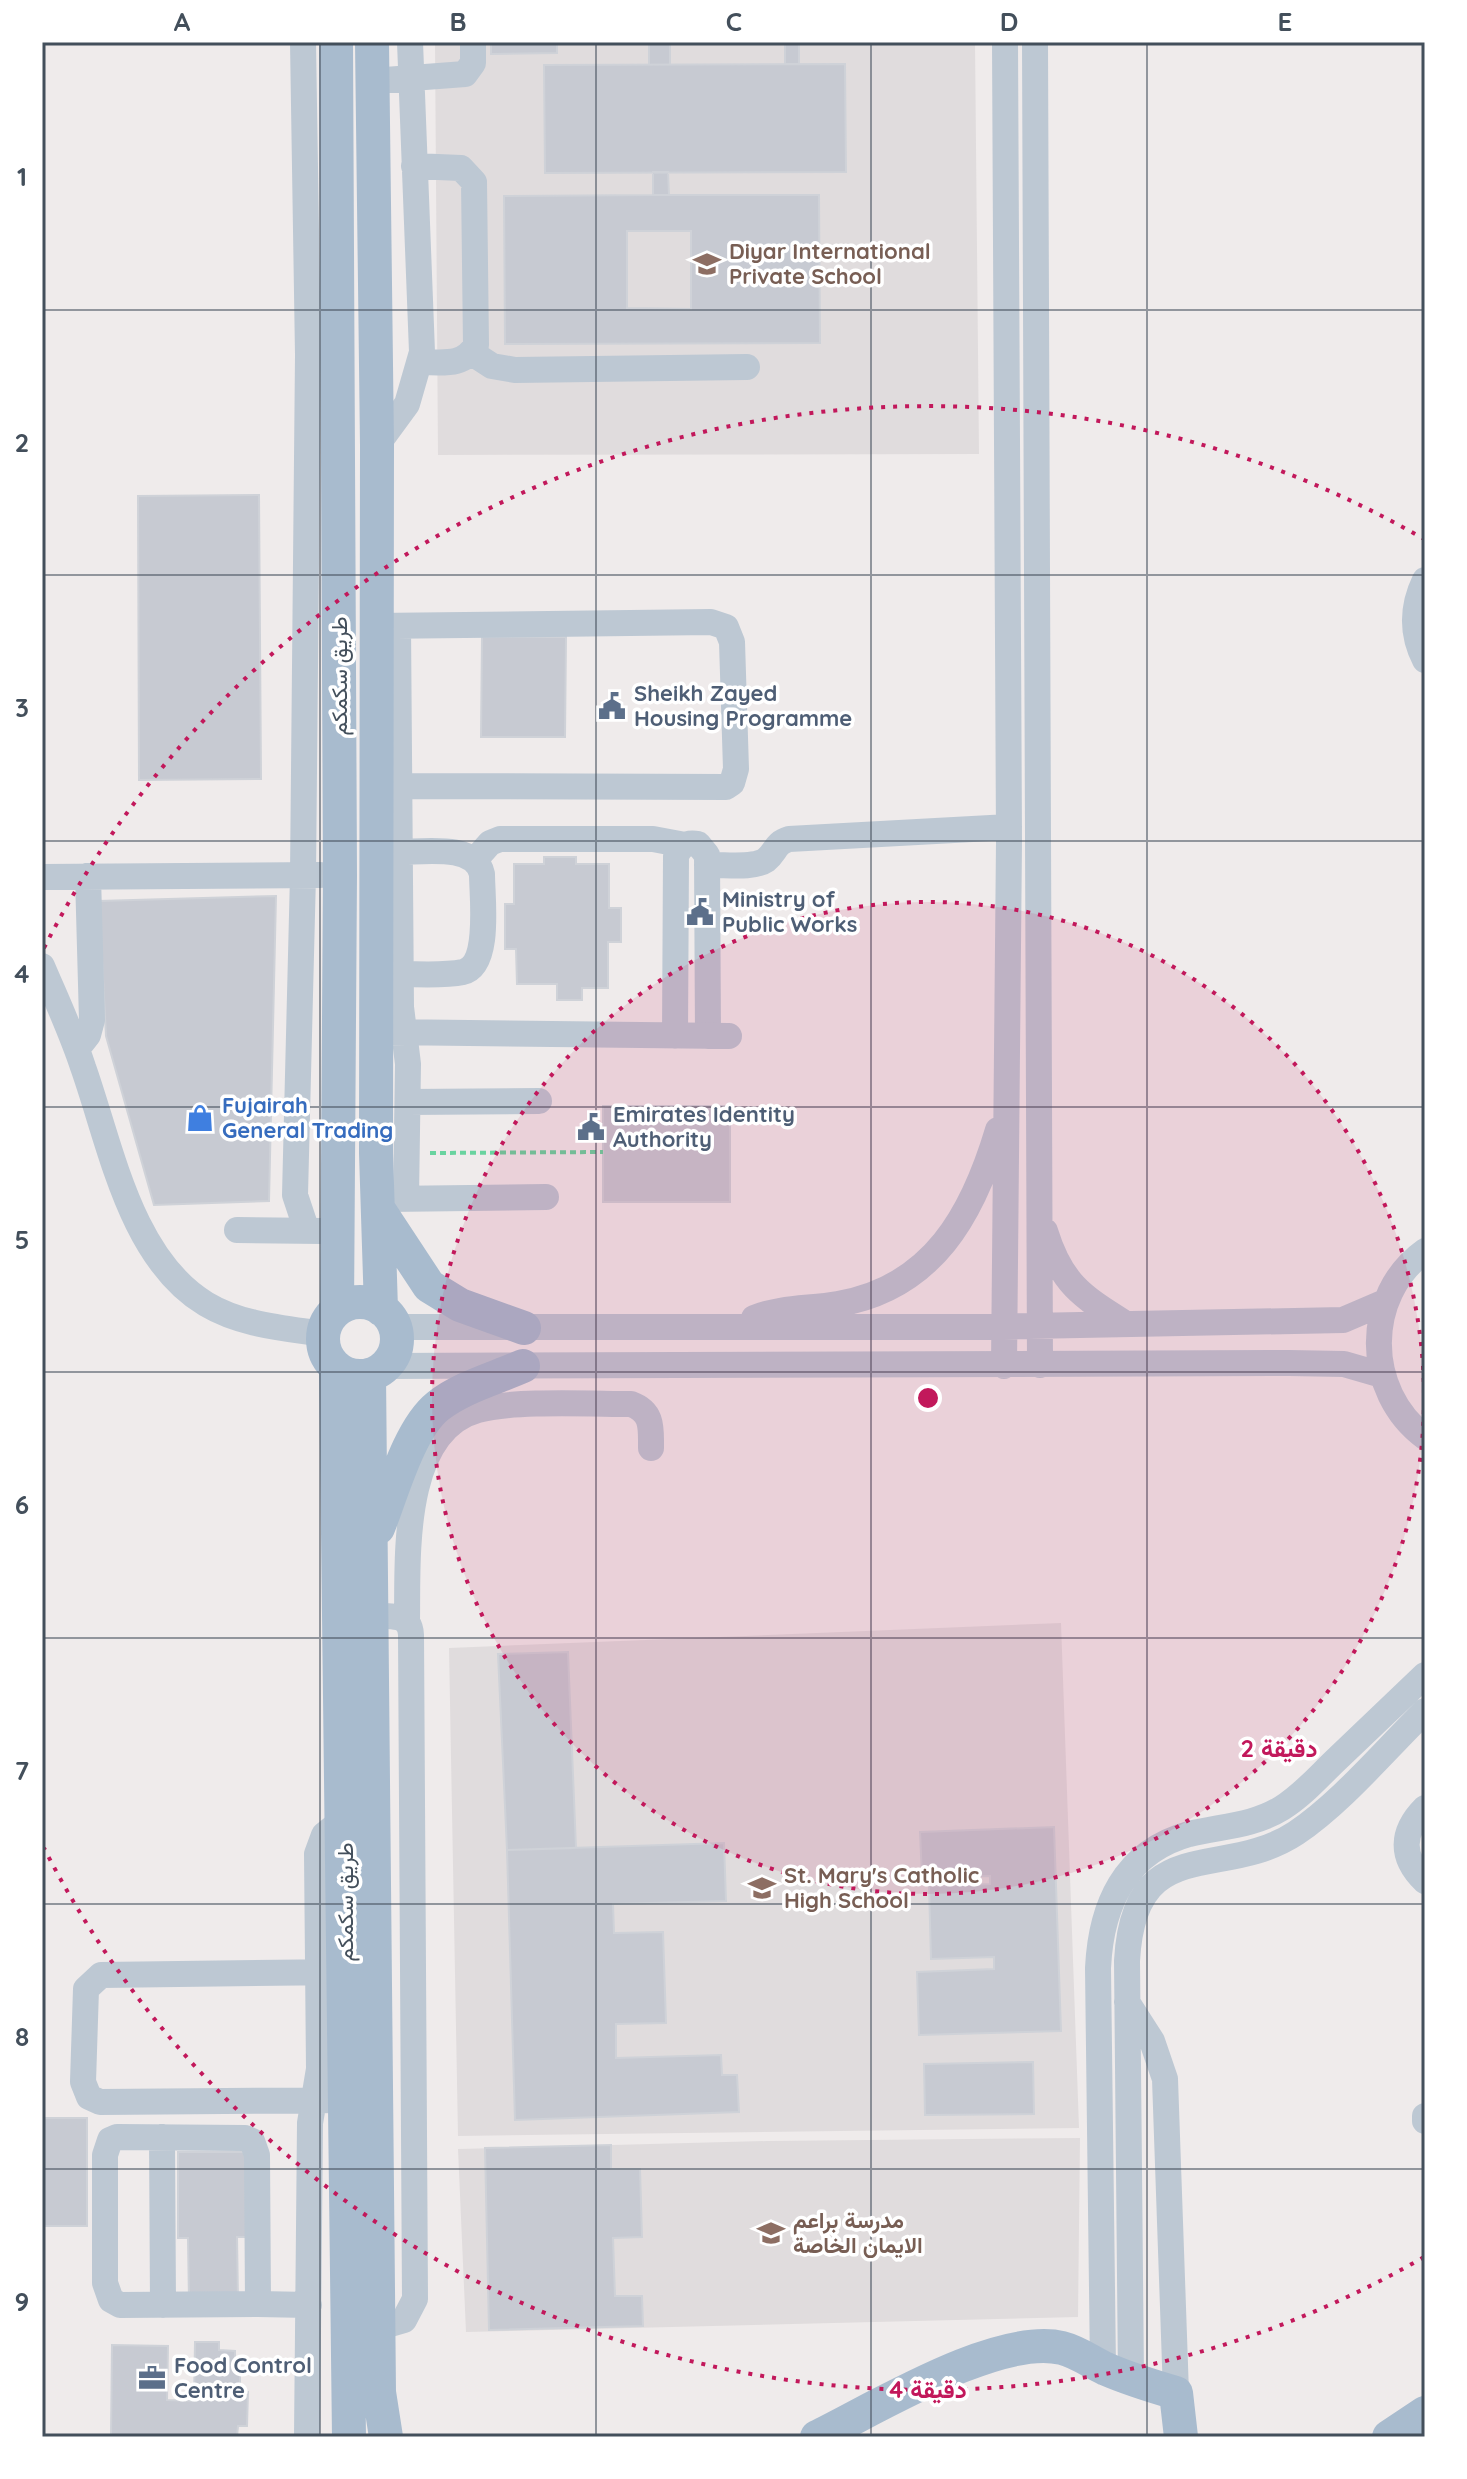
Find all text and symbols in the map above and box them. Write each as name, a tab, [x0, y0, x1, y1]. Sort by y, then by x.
text: A	[174, 5, 191, 38]
text: B	[449, 5, 467, 38]
text: C	[726, 5, 742, 38]
text: D	[1000, 5, 1018, 38]
text: E	[1278, 5, 1292, 38]
text: 1	[17, 160, 27, 193]
place label: Diyar International Private School	[729, 237, 931, 290]
school or university icon: Diyar International Private School	[692, 249, 722, 279]
text: 2	[15, 426, 29, 459]
street label: طريق سكمكم	[325, 616, 354, 736]
place label: Sheikh Zayed Housing Programme	[634, 679, 852, 732]
text: 3	[15, 691, 29, 724]
public building icon: Sheikh Zayed Housing Programme	[597, 691, 627, 721]
place label: Ministry of Public Works	[722, 885, 857, 938]
public building icon: Ministry of Public Works	[685, 897, 715, 927]
text: 4	[14, 957, 30, 990]
place label: Fujairah General Trading	[222, 1091, 393, 1144]
place label: Emirates Identity Authority	[613, 1100, 795, 1153]
shop icon: Fujairah General Trading	[185, 1103, 215, 1133]
public building icon: Emirates Identity Authority	[576, 1112, 606, 1142]
text: 5	[15, 1223, 29, 1256]
centre of rings	[914, 1384, 942, 1412]
text: 6	[15, 1488, 29, 1521]
text: 2 دقيقة	[1241, 1733, 1317, 1763]
text: 7	[15, 1754, 29, 1787]
street label: طريق سكمكم	[331, 1842, 360, 1962]
place label: St. Mary's Catholic High School	[784, 1861, 979, 1914]
school or university icon: St. Mary's Catholic High School	[747, 1873, 777, 1903]
text: 8	[15, 2020, 29, 2053]
place label: مدرسة براعم الايمان الخاصة	[793, 2206, 923, 2259]
school or university icon: مدرسة براعم الايمان الخاصة	[756, 2218, 786, 2248]
text: 9	[15, 2285, 29, 2318]
place label: Food Control Centre	[174, 2351, 312, 2404]
office icon: Food Control Centre	[137, 2363, 167, 2393]
text: 4 دقيقة	[889, 2374, 967, 2404]

